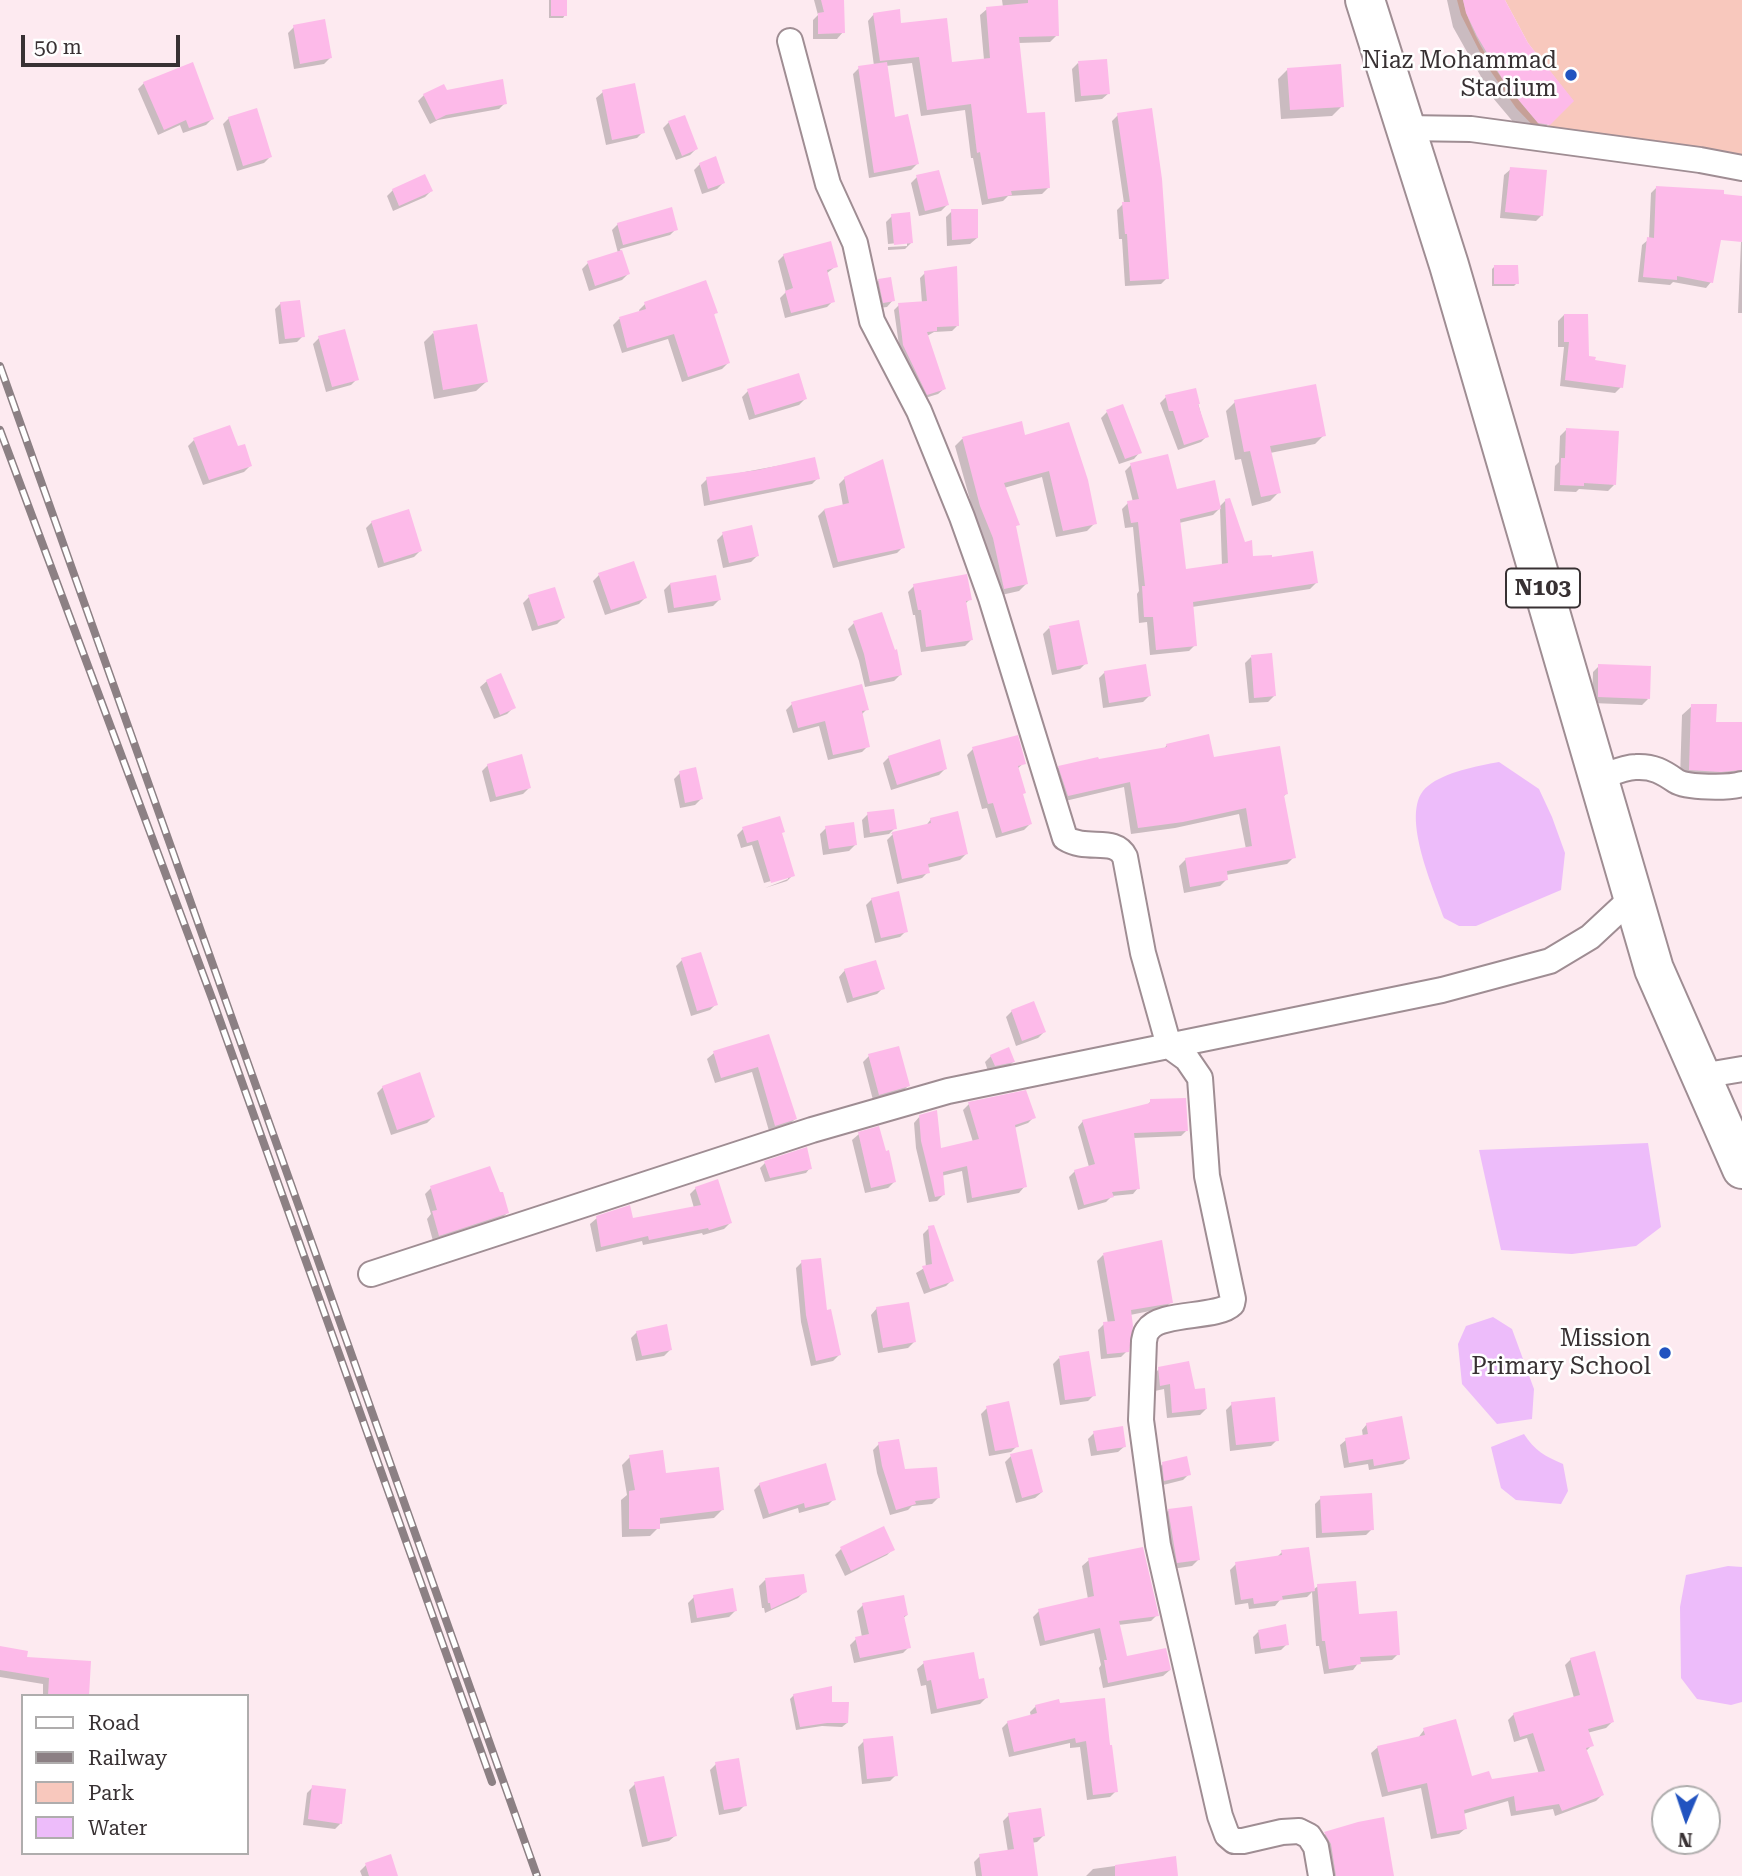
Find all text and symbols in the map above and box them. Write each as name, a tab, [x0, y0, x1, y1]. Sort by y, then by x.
scale bar	[24, 21, 184, 65]
text: 50 m	[34, 35, 82, 59]
place label: Niaz Mohammad Stadium	[1362, 47, 1557, 103]
marker: Niaz Mohammad Stadium	[1563, 67, 1579, 83]
road number: N103	[1506, 568, 1580, 608]
place label: Mission Primary School	[1471, 1325, 1651, 1381]
marker: Mission Primary School	[1657, 1345, 1673, 1361]
legend	[21, 1694, 248, 1855]
text: Road	[88, 1711, 140, 1735]
text: Railway	[88, 1746, 167, 1770]
text: Park	[88, 1781, 134, 1805]
north arrow	[1651, 1785, 1721, 1855]
text: Water	[88, 1816, 147, 1840]
text: N	[1678, 1828, 1693, 1851]

